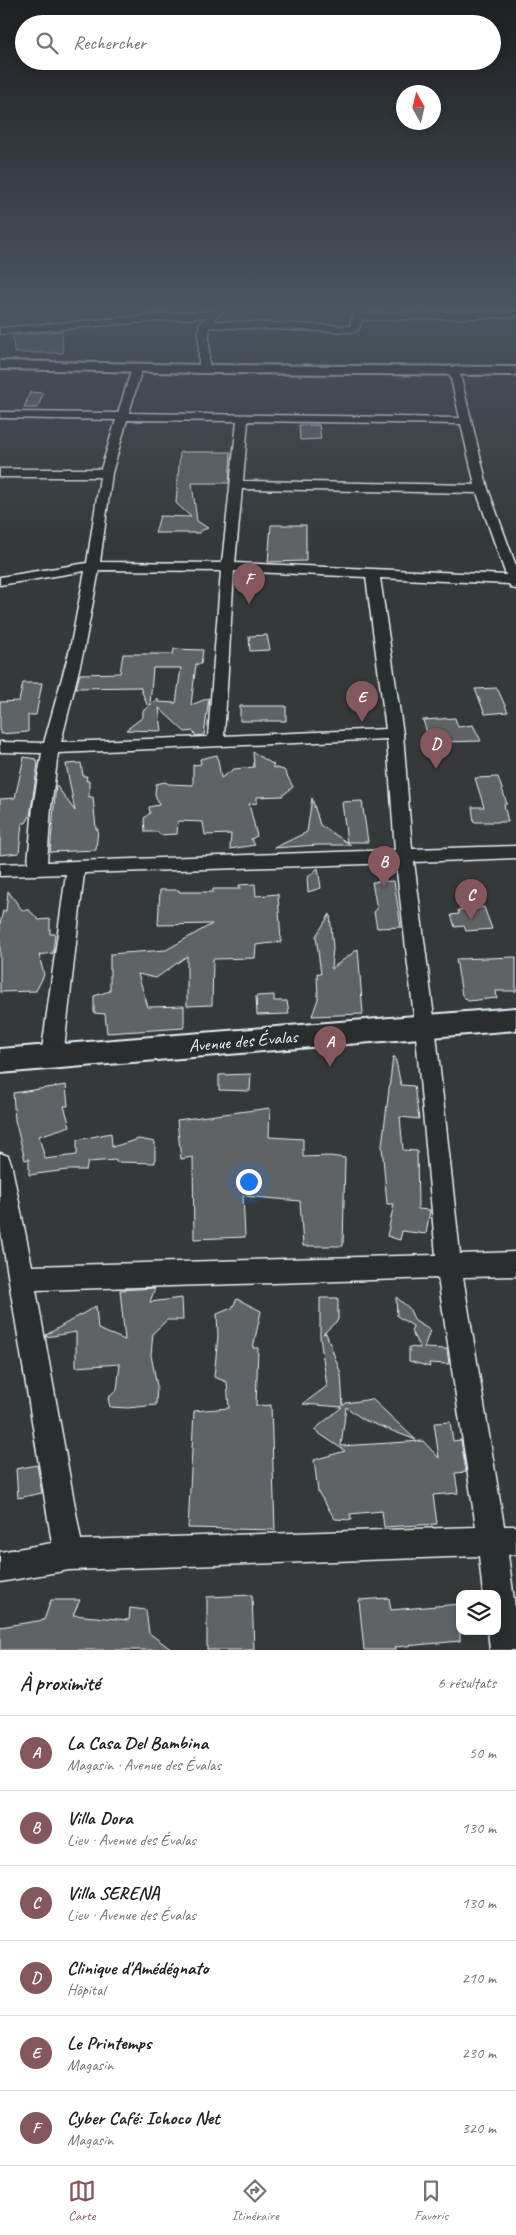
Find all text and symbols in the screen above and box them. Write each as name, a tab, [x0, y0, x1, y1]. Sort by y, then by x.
search box	[15, 15, 501, 70]
icon: search	[33, 29, 61, 57]
text: Rechercher	[73, 31, 146, 55]
north arrow	[396, 85, 441, 130]
pin: F	[233, 563, 265, 604]
pin: E	[346, 681, 378, 722]
pin: D	[420, 728, 452, 769]
pin: B	[368, 846, 400, 887]
pin: C	[455, 879, 487, 920]
street label: Avenue des Évalas	[188, 1025, 300, 1057]
pin: A	[314, 1026, 346, 1067]
your location	[236, 1169, 262, 1195]
map controls	[456, 1590, 501, 1635]
button: layers	[456, 1590, 501, 1635]
text: À proximité	[20, 1670, 100, 1696]
text: 6 résultats	[437, 1673, 496, 1693]
text: La Casa Del Bambina	[67, 1731, 208, 1755]
text: A	[32, 1743, 40, 1763]
text: 50 m	[469, 1743, 496, 1763]
text: Magasin · Avenue des Évalas	[67, 1755, 221, 1775]
text: Villa Dora	[67, 1806, 133, 1830]
text: B	[32, 1818, 40, 1838]
text: 130 m	[462, 1818, 496, 1838]
text: Lieu · Avenue des Évalas	[67, 1830, 196, 1850]
text: Villa SERENA	[67, 1881, 160, 1905]
text: C	[32, 1893, 40, 1913]
text: 130 m	[462, 1893, 496, 1913]
text: Lieu · Avenue des Évalas	[67, 1905, 196, 1925]
text: Clinique d'Amédégnato	[67, 1956, 209, 1980]
text: D	[31, 1968, 41, 1988]
text: 210 m	[462, 1968, 496, 1988]
text: Hôpital	[67, 1980, 105, 2000]
text: Le Printemps	[67, 2031, 151, 2055]
text: E	[32, 2043, 40, 2063]
text: 230 m	[462, 2043, 496, 2063]
text: Magasin	[67, 2055, 113, 2075]
text: Cyber Café: Ichoco Net	[67, 2106, 219, 2130]
text: F	[32, 2118, 40, 2138]
text: 320 m	[462, 2118, 496, 2138]
text: Magasin	[67, 2130, 113, 2150]
tab: Carte	[68, 2177, 96, 2224]
tab: Itinéraire	[231, 2177, 279, 2224]
tab: Favoris	[414, 2177, 448, 2224]

